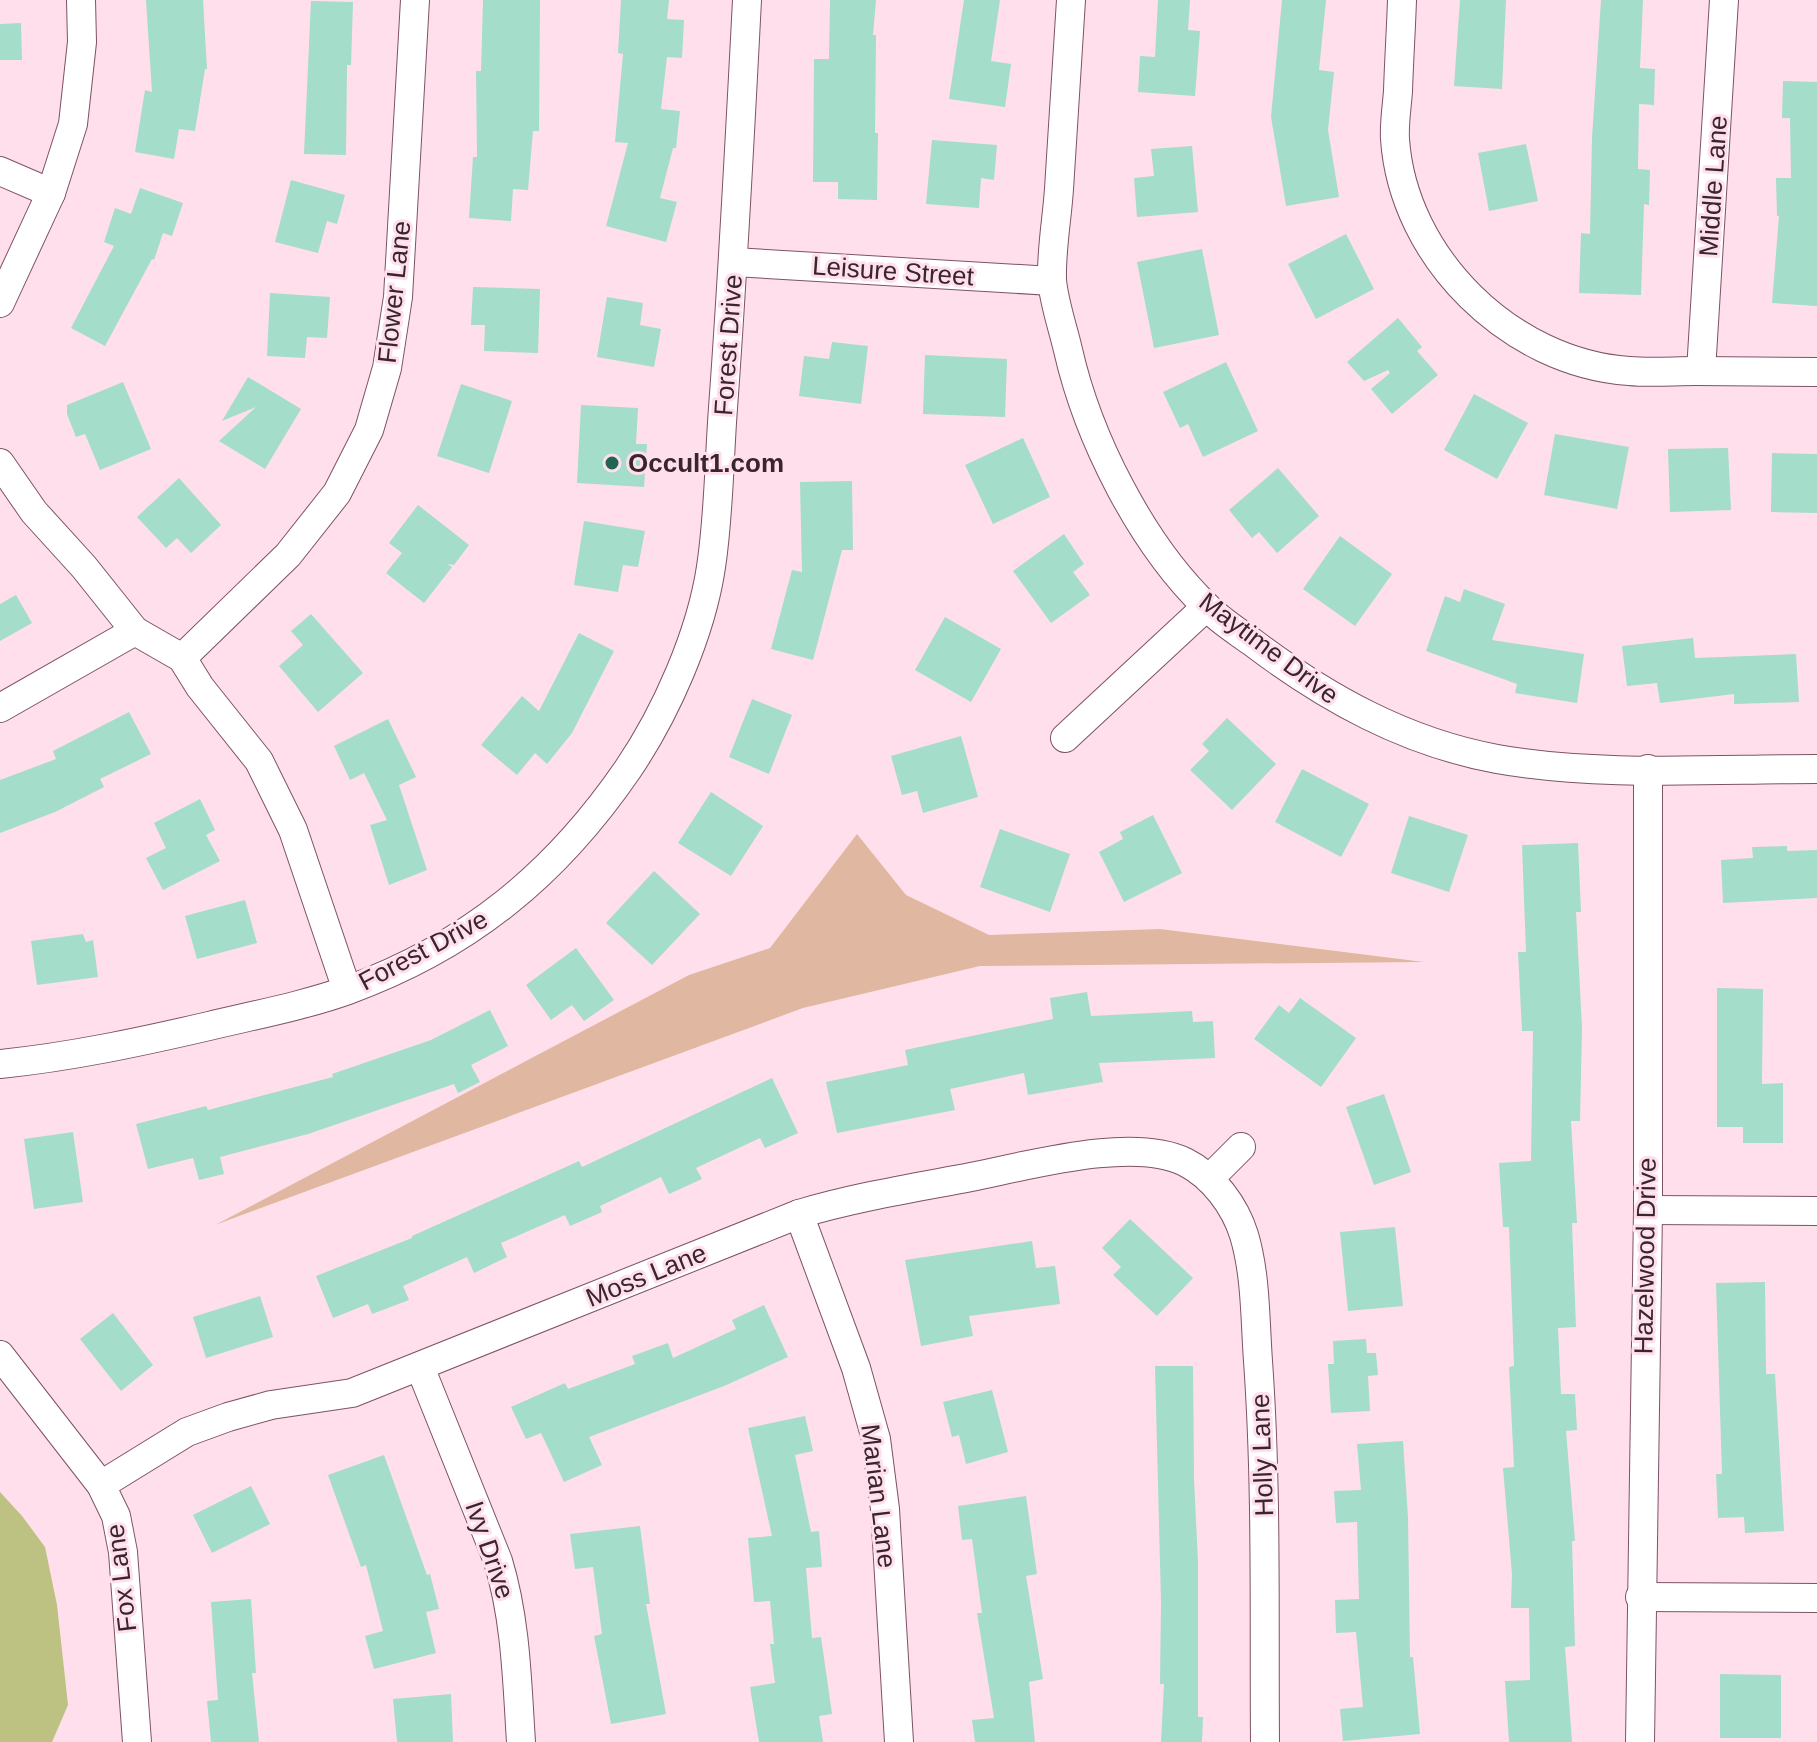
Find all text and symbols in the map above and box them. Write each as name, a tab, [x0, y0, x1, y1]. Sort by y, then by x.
street label: Middle Lane	[1693, 114, 1733, 258]
street label: Flower Lane	[372, 219, 416, 365]
street label: Leisure Street	[811, 250, 976, 292]
street label: Forest Drive	[708, 273, 748, 417]
place label: Occult1.com	[628, 448, 784, 478]
marker: Occult1.com	[603, 454, 621, 472]
street label: Maytime Drive	[1194, 586, 1344, 710]
street label: Forest Drive	[353, 904, 493, 996]
street label: Hazelwood Drive	[1628, 1157, 1662, 1355]
street label: Moss Lane	[581, 1237, 711, 1313]
street label: Holly Lane	[1245, 1393, 1279, 1517]
street label: Marian Lane	[855, 1422, 903, 1570]
street label: Ivy Drive	[459, 1497, 521, 1603]
street label: Fox Lane	[100, 1522, 142, 1634]

